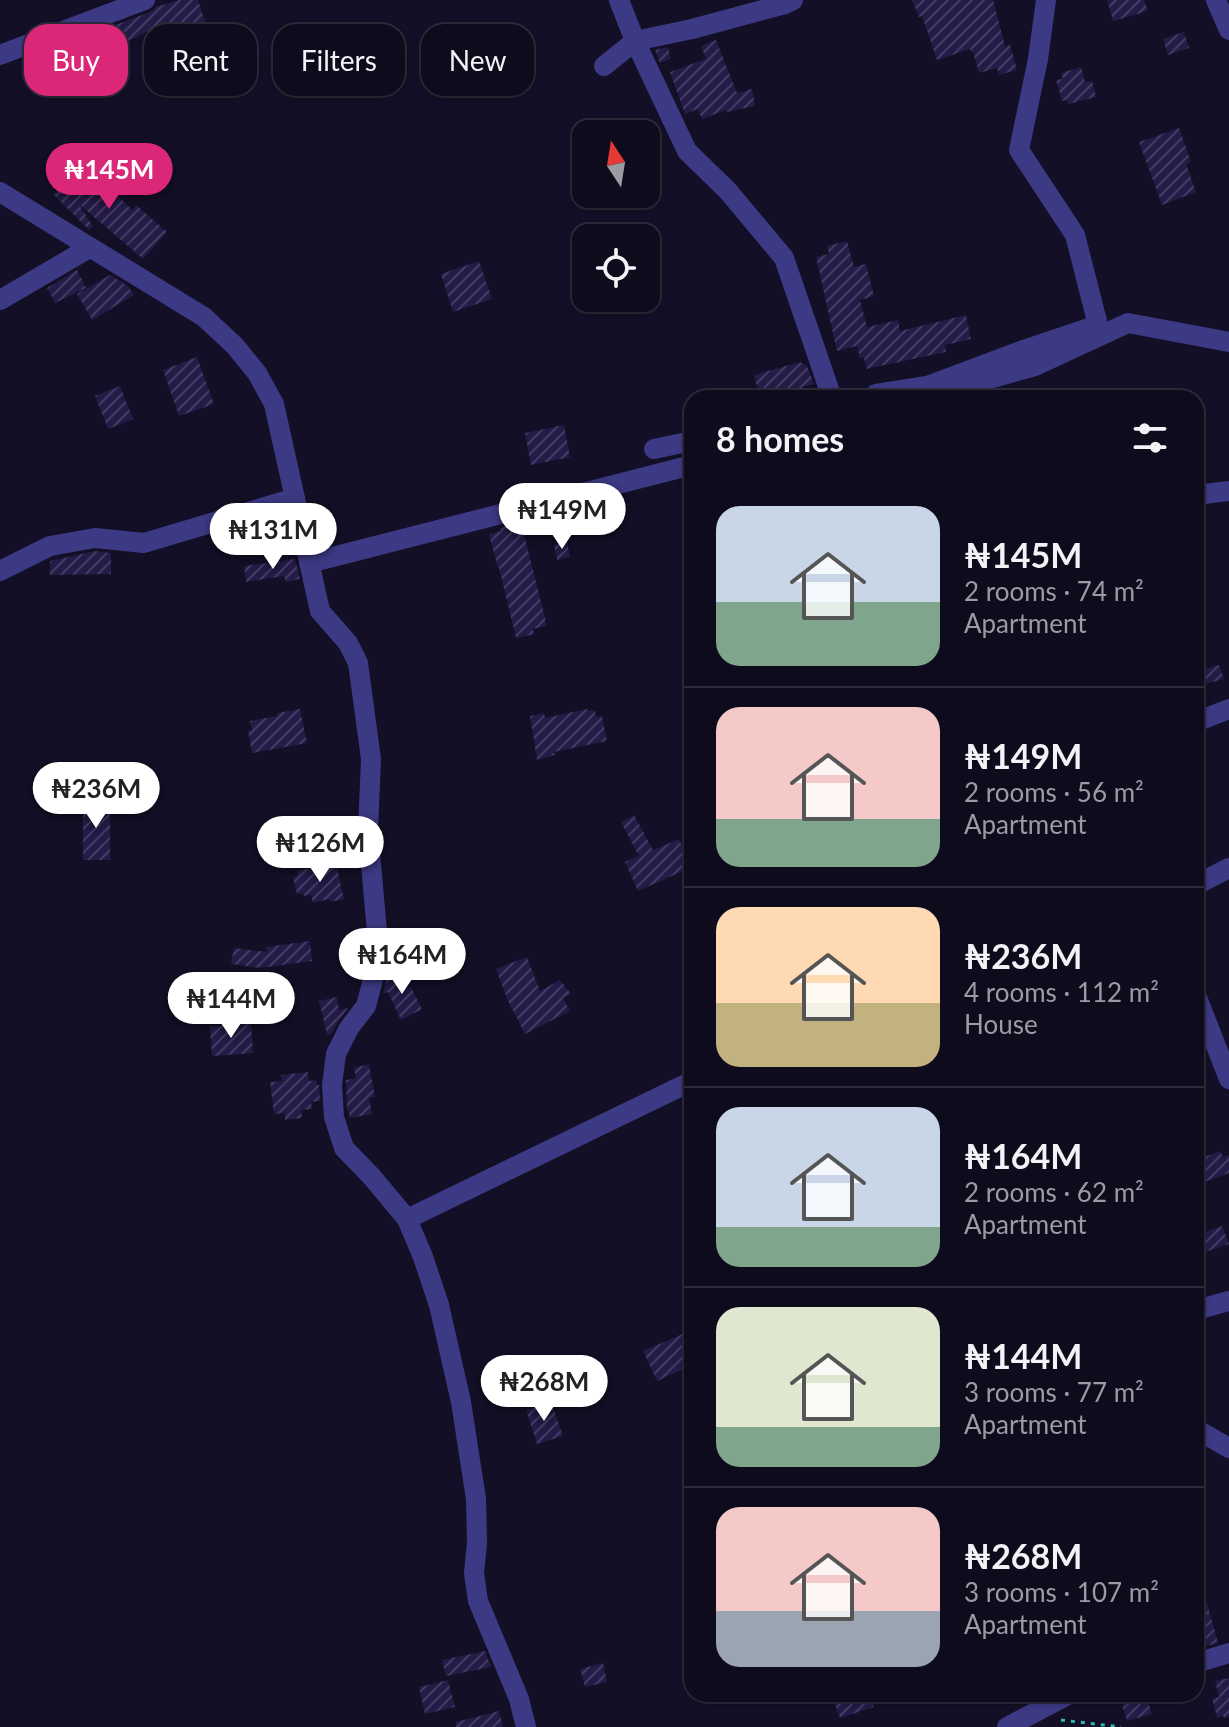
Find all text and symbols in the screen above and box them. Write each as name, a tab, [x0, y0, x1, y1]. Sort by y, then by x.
chip: Buy	[24, 24, 128, 96]
chip: Rent	[144, 24, 257, 96]
chip: Filters	[273, 24, 405, 96]
chip: New	[421, 24, 534, 96]
north arrow	[572, 120, 660, 208]
map controls	[572, 120, 660, 312]
pin: ₦145M	[53, 143, 165, 211]
text: ₦145M	[64, 153, 154, 185]
button: locate	[572, 224, 660, 312]
icon: filters	[1128, 416, 1172, 460]
text: 8 homes	[716, 418, 844, 459]
pin: ₦149M	[506, 483, 618, 551]
text: ₦149M	[517, 493, 607, 525]
pin: ₦131M	[217, 503, 329, 571]
text: ₦131M	[228, 513, 318, 545]
text: ₦145M	[964, 534, 1082, 575]
icon: home	[780, 538, 876, 634]
text: 2 rooms · 74 m²	[964, 575, 1144, 607]
text: Apartment	[964, 607, 1087, 639]
text: ₦149M	[964, 735, 1082, 776]
icon: home	[780, 739, 876, 835]
pin: ₦236M	[40, 762, 152, 830]
text: ₦236M	[51, 772, 141, 804]
text: 2 rooms · 56 m²	[964, 776, 1144, 808]
text: Apartment	[964, 808, 1087, 840]
pin: ₦126M	[264, 816, 376, 884]
text: ₦126M	[275, 826, 365, 858]
pin: ₦164M	[346, 928, 458, 996]
text: ₦236M	[964, 935, 1082, 976]
text: ₦164M	[357, 938, 447, 970]
icon: home	[780, 939, 876, 1035]
pin: ₦144M	[175, 972, 287, 1040]
text: 4 rooms · 112 m²	[964, 976, 1159, 1008]
text: ₦144M	[186, 982, 276, 1014]
text: House	[964, 1008, 1038, 1040]
text: ₦164M	[964, 1135, 1082, 1176]
icon: home	[780, 1139, 876, 1235]
text: 2 rooms · 62 m²	[964, 1176, 1144, 1208]
text: Apartment	[964, 1208, 1087, 1240]
text: ₦144M	[964, 1335, 1082, 1376]
icon: home	[780, 1339, 876, 1435]
pin: ₦268M	[488, 1355, 600, 1423]
text: ₦268M	[499, 1365, 589, 1397]
text: 3 rooms · 77 m²	[964, 1376, 1144, 1408]
text: Apartment	[964, 1408, 1087, 1440]
text: ₦268M	[964, 1535, 1082, 1576]
icon: home	[780, 1539, 876, 1635]
text: 3 rooms · 107 m²	[964, 1576, 1159, 1608]
text: Apartment	[964, 1608, 1087, 1640]

